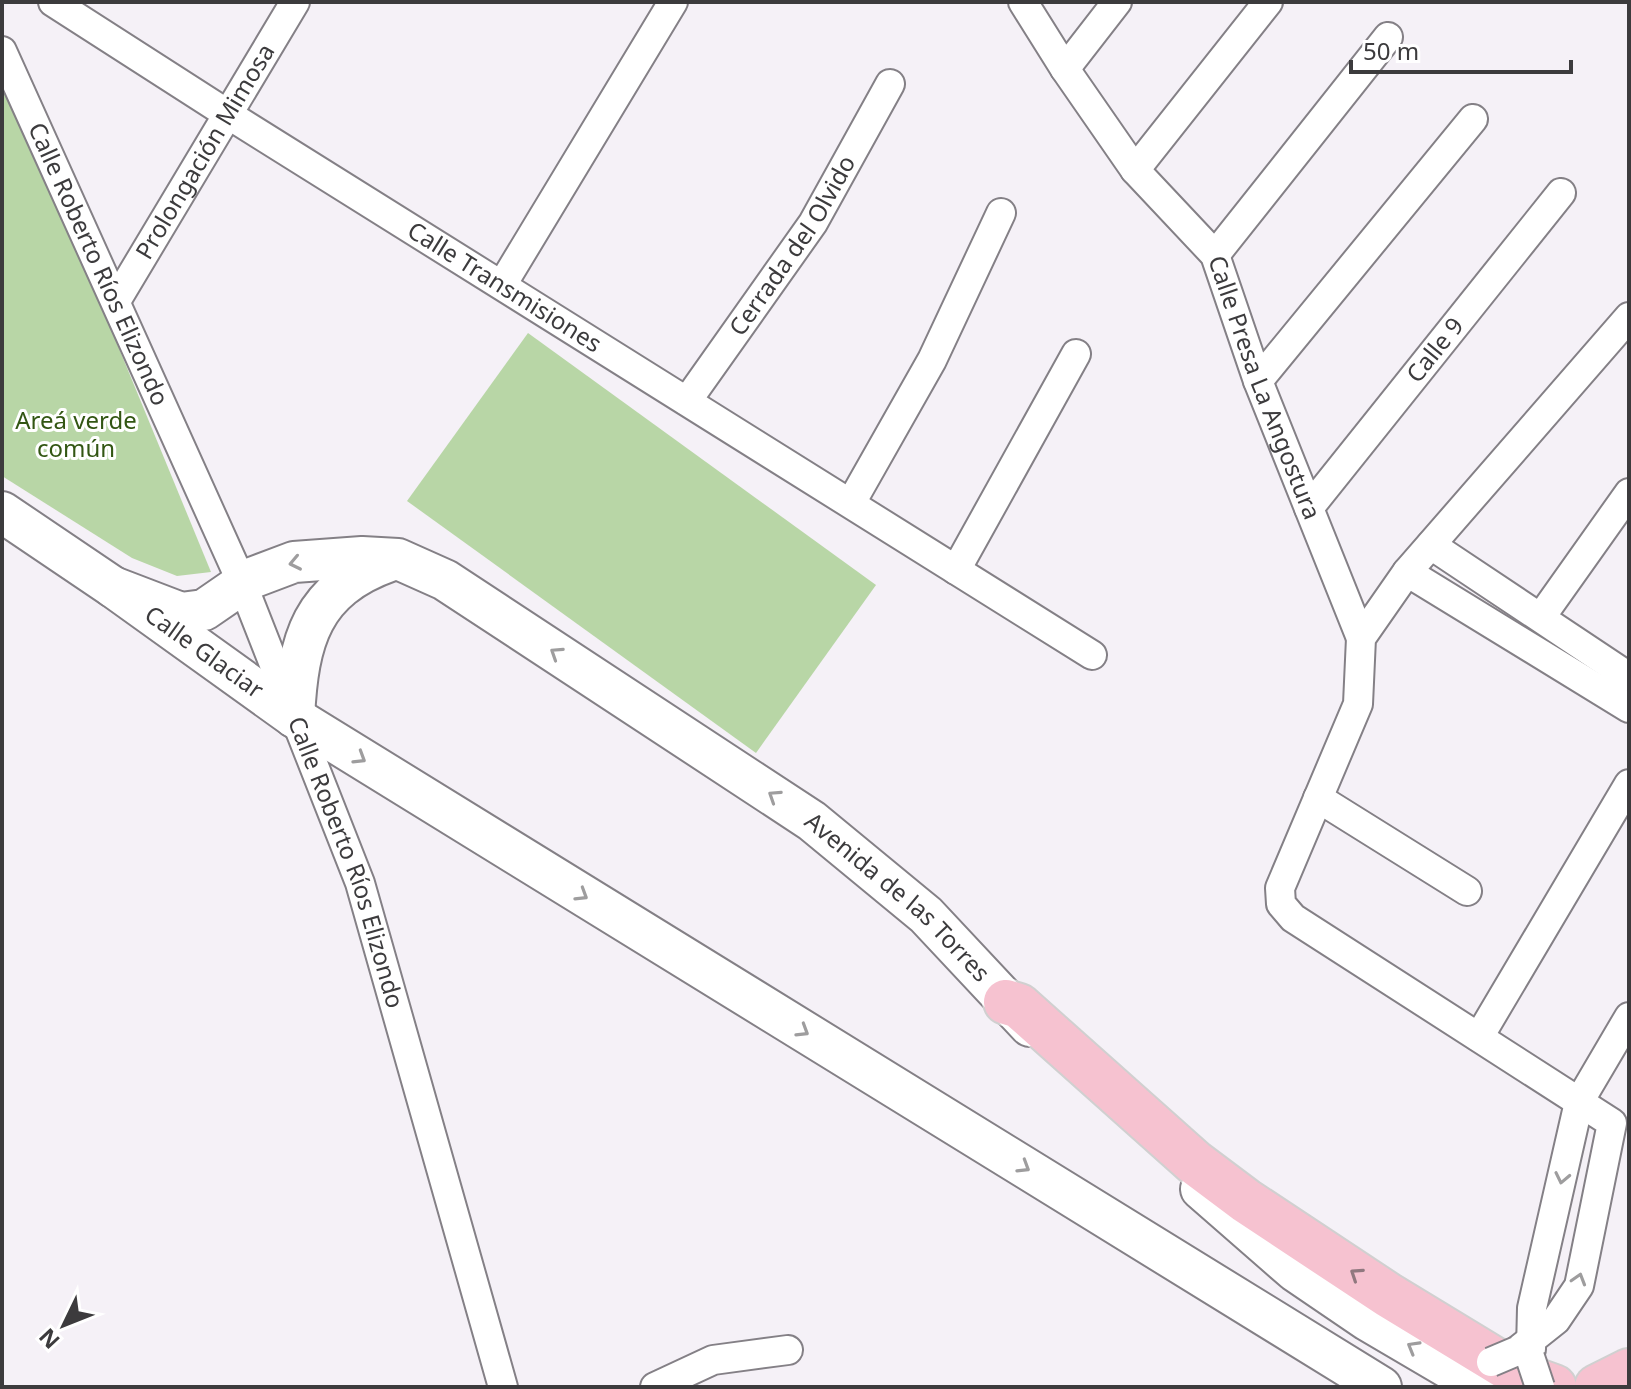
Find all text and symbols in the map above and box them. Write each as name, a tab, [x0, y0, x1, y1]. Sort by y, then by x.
scale bar	[1351, 24, 1571, 74]
text: 50 m	[1363, 34, 1419, 67]
street label: Prolongación Mimosa	[127, 37, 281, 265]
street label: Calle Roberto Ríos Elizondo	[21, 117, 178, 410]
street label: Cerrada del Olvido	[720, 149, 862, 342]
street label: Calle Transmisiones	[402, 213, 608, 359]
street label: Calle Presa La Angostura	[1201, 251, 1330, 524]
street label: Calle 9	[1398, 310, 1470, 389]
park label: Areá verde común	[15, 403, 137, 464]
one-way arrow	[289, 554, 302, 571]
street label: Calle Glaciar	[139, 597, 271, 705]
one-way arrow	[551, 648, 565, 663]
street label: Calle Roberto Ríos Elizondo	[281, 711, 413, 1012]
one-way arrow	[351, 749, 366, 764]
one-way arrow	[768, 790, 782, 805]
street label: Avenida de las Torres	[799, 804, 998, 988]
one-way arrow	[573, 885, 587, 900]
one-way arrow	[794, 1021, 809, 1037]
one-way arrow	[1015, 1158, 1030, 1173]
one-way arrow	[1554, 1171, 1571, 1184]
one-way arrow	[1350, 1269, 1365, 1284]
one-way arrow	[1570, 1273, 1586, 1286]
north arrow	[24, 1285, 104, 1365]
text: N	[32, 1323, 66, 1356]
one-way arrow	[1407, 1342, 1422, 1357]

